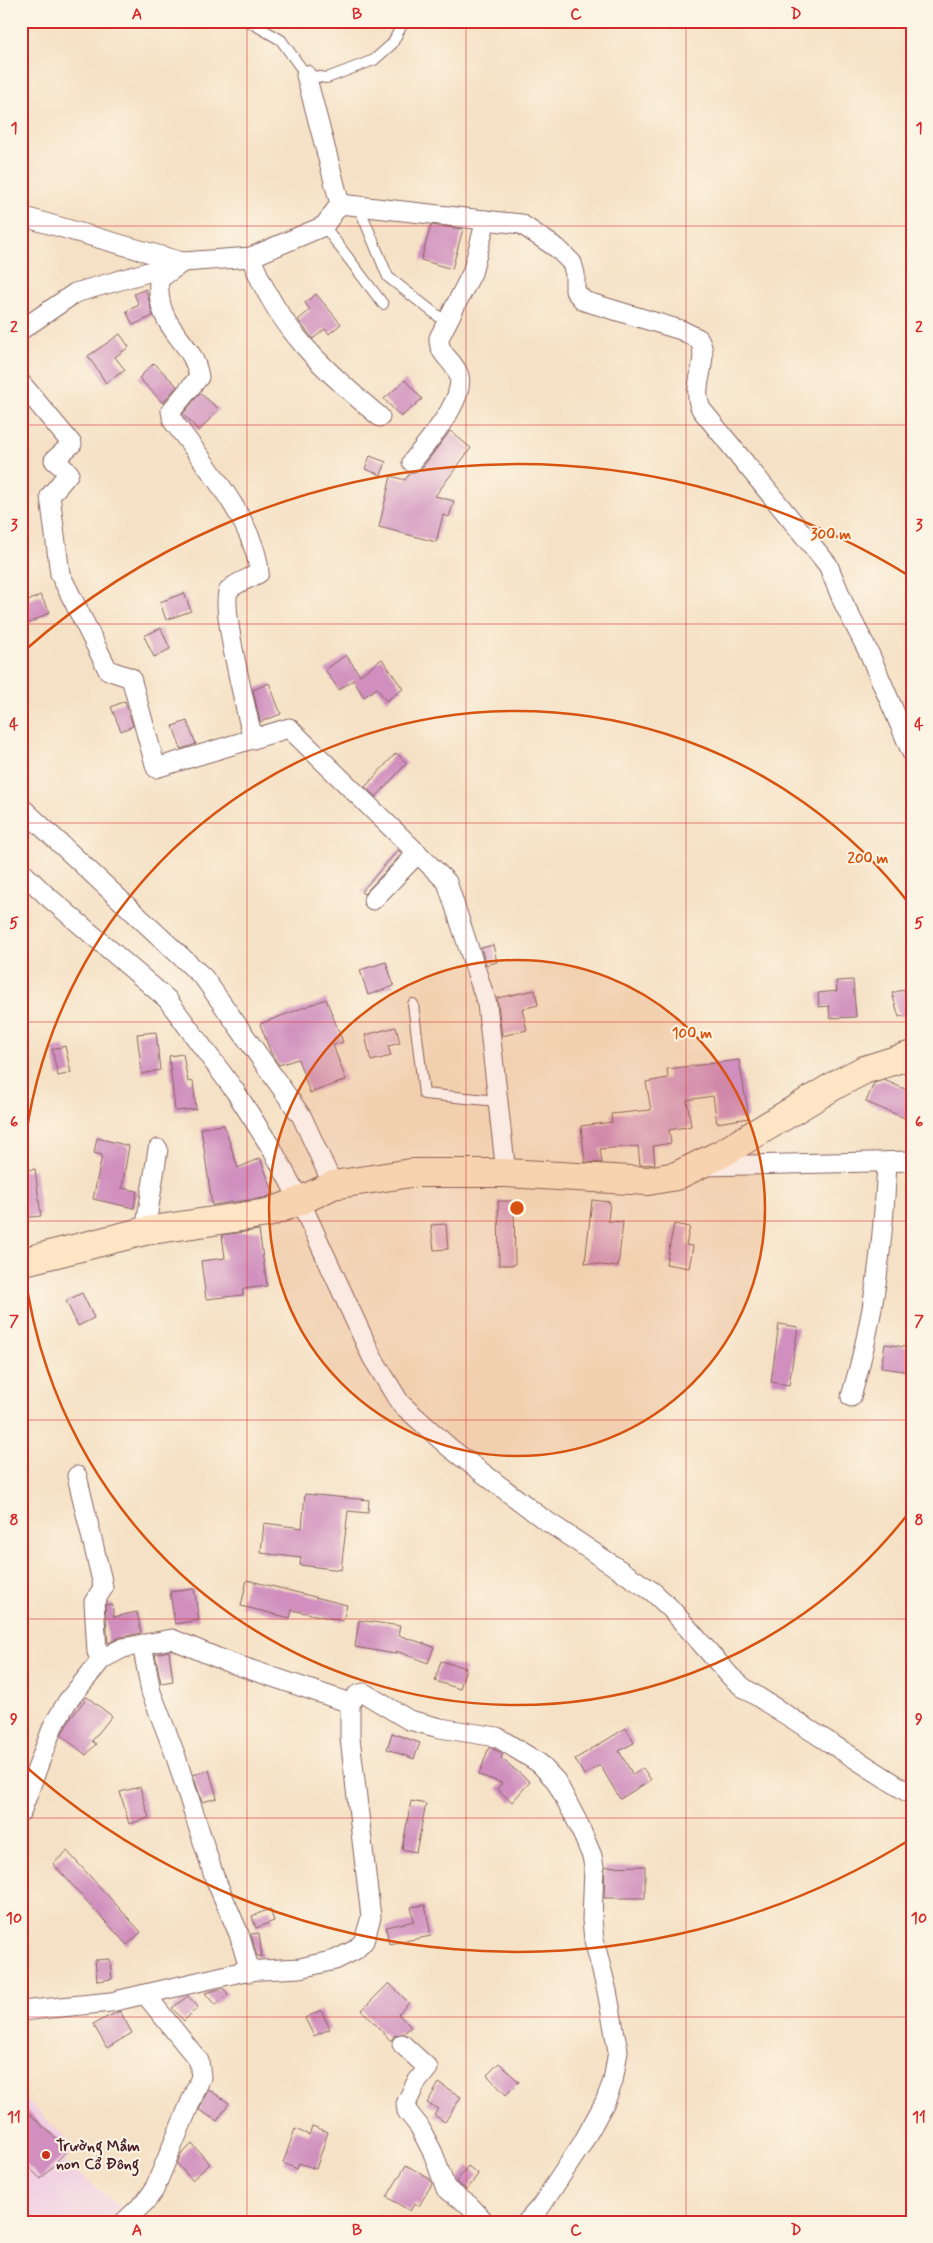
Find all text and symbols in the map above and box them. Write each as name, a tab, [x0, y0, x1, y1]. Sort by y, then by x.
text: A	[132, 4, 142, 25]
text: B	[352, 4, 362, 25]
text: C	[570, 4, 582, 25]
text: D	[790, 4, 802, 25]
text: 1	[10, 118, 18, 139]
text: 1	[915, 118, 923, 139]
text: 2	[10, 317, 18, 338]
text: 2	[915, 317, 923, 338]
text: 3	[10, 515, 18, 536]
text: 3	[915, 515, 923, 536]
text: 300 m	[811, 525, 851, 545]
text: 4	[9, 714, 19, 735]
text: 4	[914, 714, 924, 735]
text: 200 m	[848, 849, 889, 869]
text: 5	[9, 913, 19, 934]
text: 5	[914, 913, 924, 934]
text: 100 m	[672, 1024, 712, 1044]
text: 6	[10, 1112, 18, 1133]
text: 6	[915, 1112, 923, 1133]
centre of rings	[508, 1199, 526, 1217]
text: 7	[9, 1311, 19, 1332]
text: 7	[914, 1311, 924, 1332]
text: 8	[9, 1510, 19, 1531]
text: 8	[914, 1510, 924, 1531]
text: 9	[10, 1709, 18, 1730]
text: 9	[915, 1709, 923, 1730]
text: 10	[6, 1908, 22, 1929]
text: 10	[911, 1908, 927, 1929]
text: 11	[7, 2107, 21, 2128]
text: 11	[912, 2107, 926, 2128]
place label: Trường Mầm non Cổ Đông	[56, 2136, 140, 2177]
marker: Trường Mầm non Cổ Đông	[40, 2149, 52, 2161]
text: A	[132, 2220, 142, 2241]
text: B	[352, 2220, 362, 2241]
text: C	[570, 2220, 582, 2241]
text: D	[790, 2220, 802, 2241]

